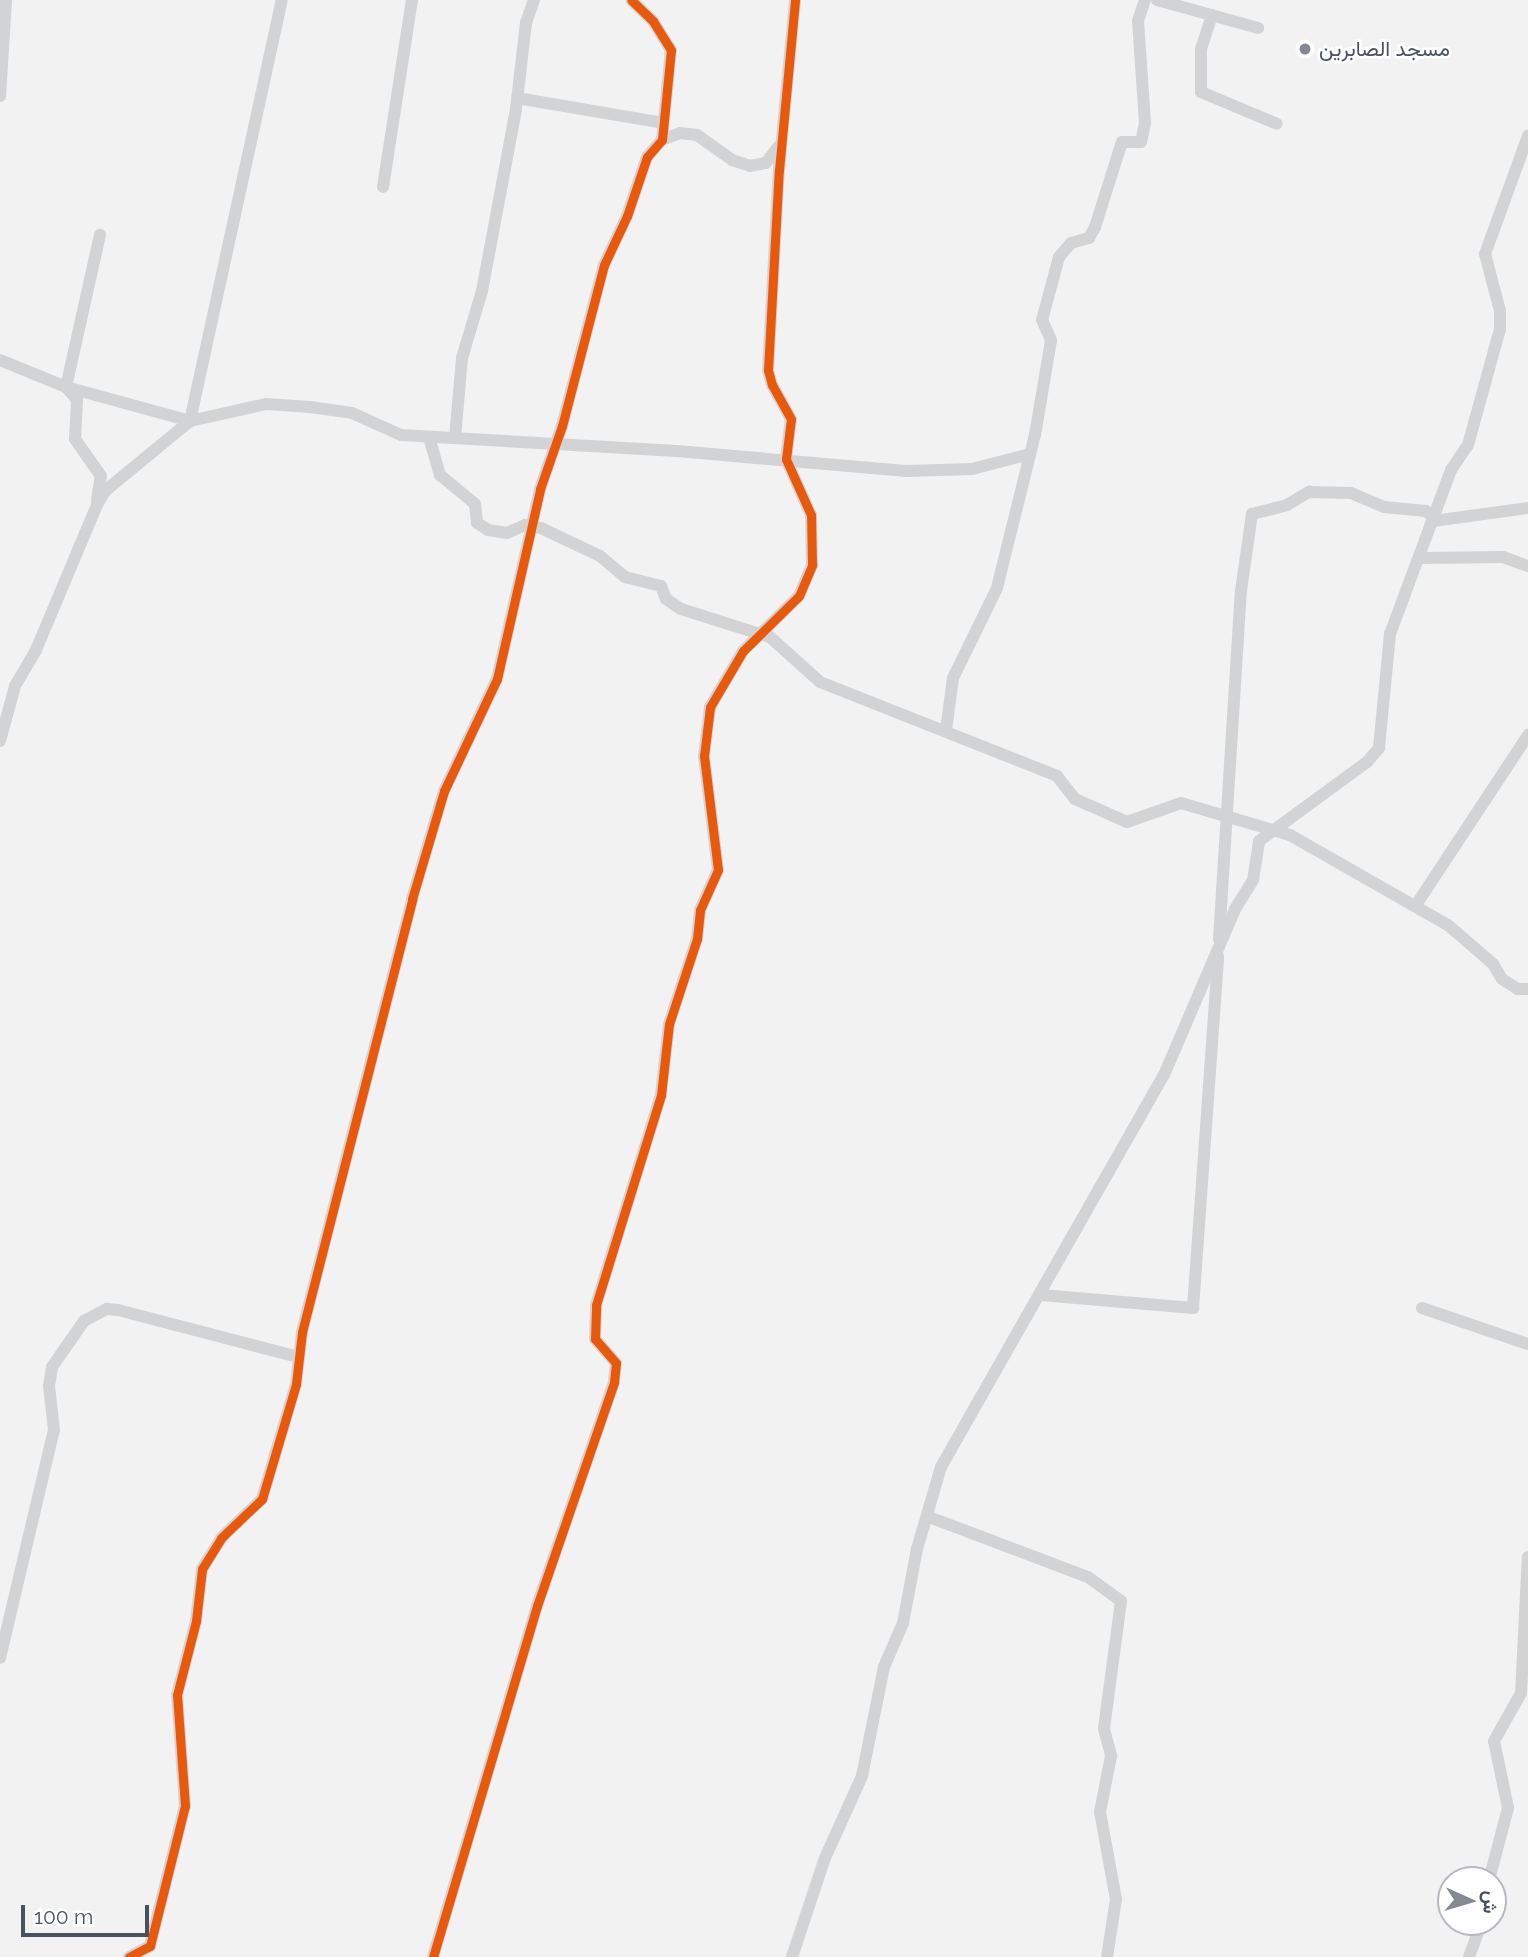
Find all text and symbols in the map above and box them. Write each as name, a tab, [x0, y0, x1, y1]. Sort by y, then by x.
place label: مسجد الصابرين	[1319, 36, 1450, 62]
marker: مسجد الصابرين	[1297, 41, 1313, 57]
north arrow	[1437, 1866, 1507, 1936]
scale bar	[24, 1890, 152, 1934]
text: ش	[1479, 1890, 1503, 1914]
text: 100 m	[34, 1904, 93, 1929]

